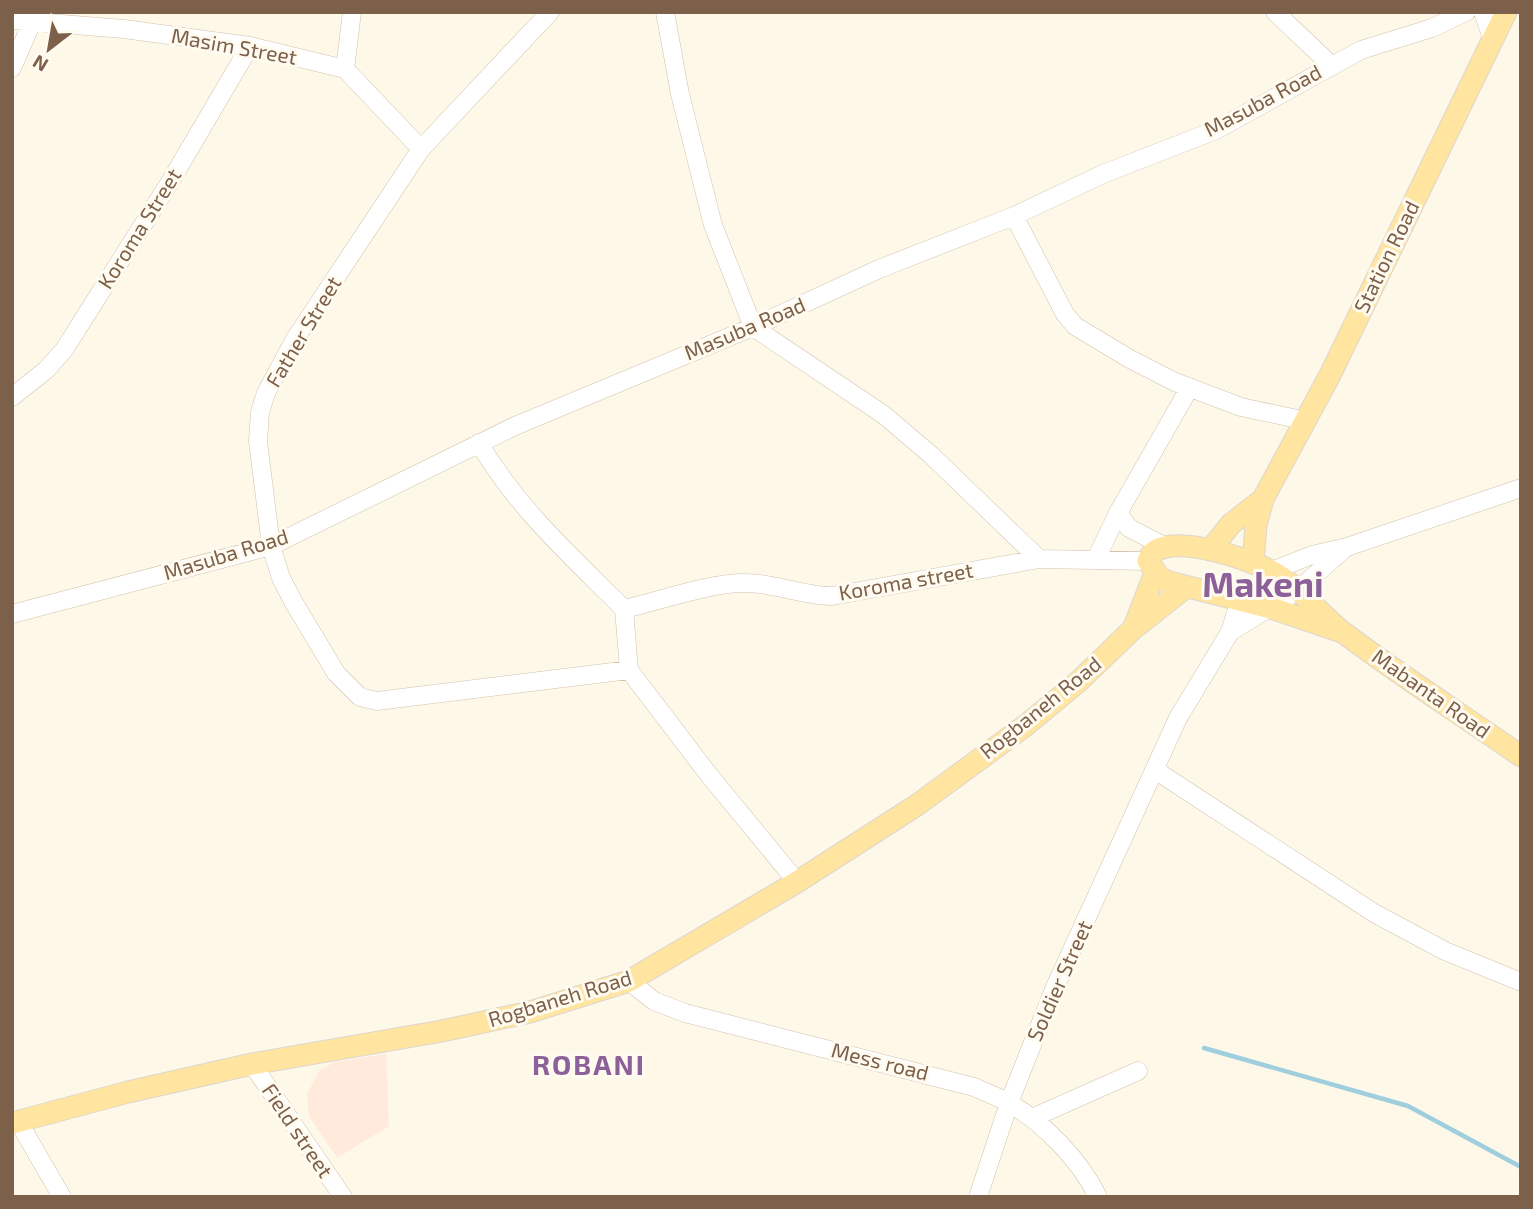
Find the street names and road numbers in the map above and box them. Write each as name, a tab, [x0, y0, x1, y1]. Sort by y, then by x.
street label: Masim Street	[169, 22, 299, 69]
street label: Masuba Road	[1199, 58, 1325, 141]
street label: Koroma Street	[92, 163, 186, 293]
street label: Station Road	[1348, 196, 1424, 316]
street label: Father Street	[260, 271, 346, 391]
street label: Masuba Road	[680, 291, 809, 364]
street label: Masuba Road	[160, 523, 291, 584]
street label: Koroma street	[837, 556, 975, 605]
street label: Mabanta Road	[1368, 643, 1496, 743]
street label: Rogbaneh Road	[974, 650, 1106, 763]
street label: Soldier Street	[1021, 916, 1096, 1045]
street label: Rogbaneh Road	[485, 964, 634, 1031]
street label: Mess road	[829, 1036, 932, 1085]
street label: Field street	[258, 1078, 339, 1182]

